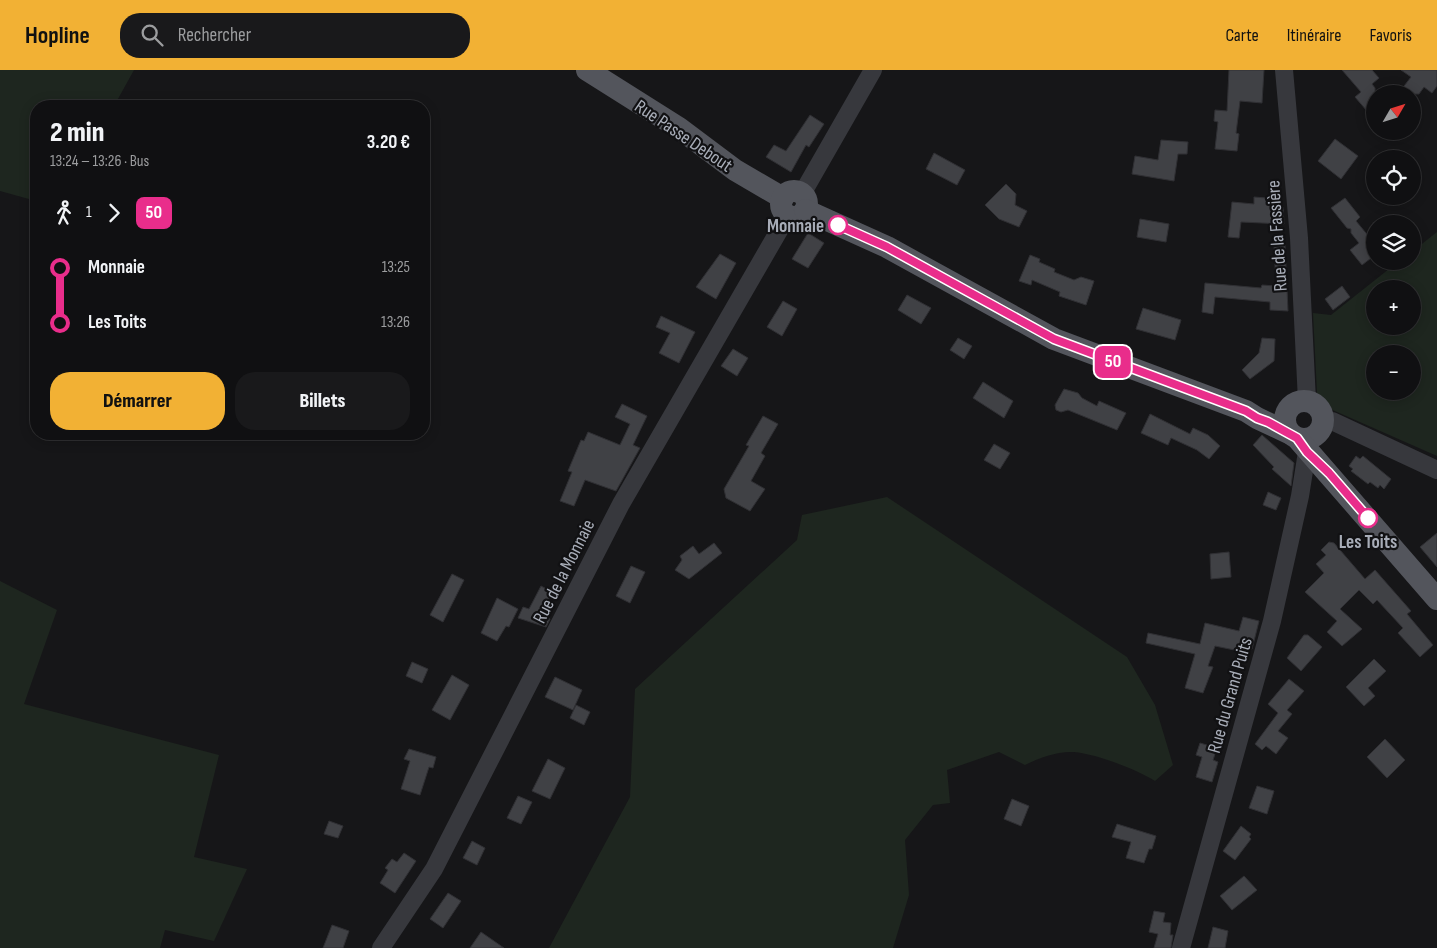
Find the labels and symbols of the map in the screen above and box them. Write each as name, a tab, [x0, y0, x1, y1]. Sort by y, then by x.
north arrow	[1366, 85, 1421, 140]
street label: Rue Passe Debout	[630, 95, 737, 177]
street label: Rue de la Fassière	[1262, 180, 1293, 292]
place label: Monnaie	[767, 215, 824, 238]
marker: Monnaie	[828, 215, 848, 235]
line badge: 50	[1090, 346, 1136, 378]
marker: Les Toits	[1358, 508, 1378, 528]
street label: Rue de la Monnaie	[528, 516, 600, 628]
place label: Les Toits	[1339, 531, 1397, 554]
street label: Rue du Grand Puits	[1203, 635, 1258, 756]

